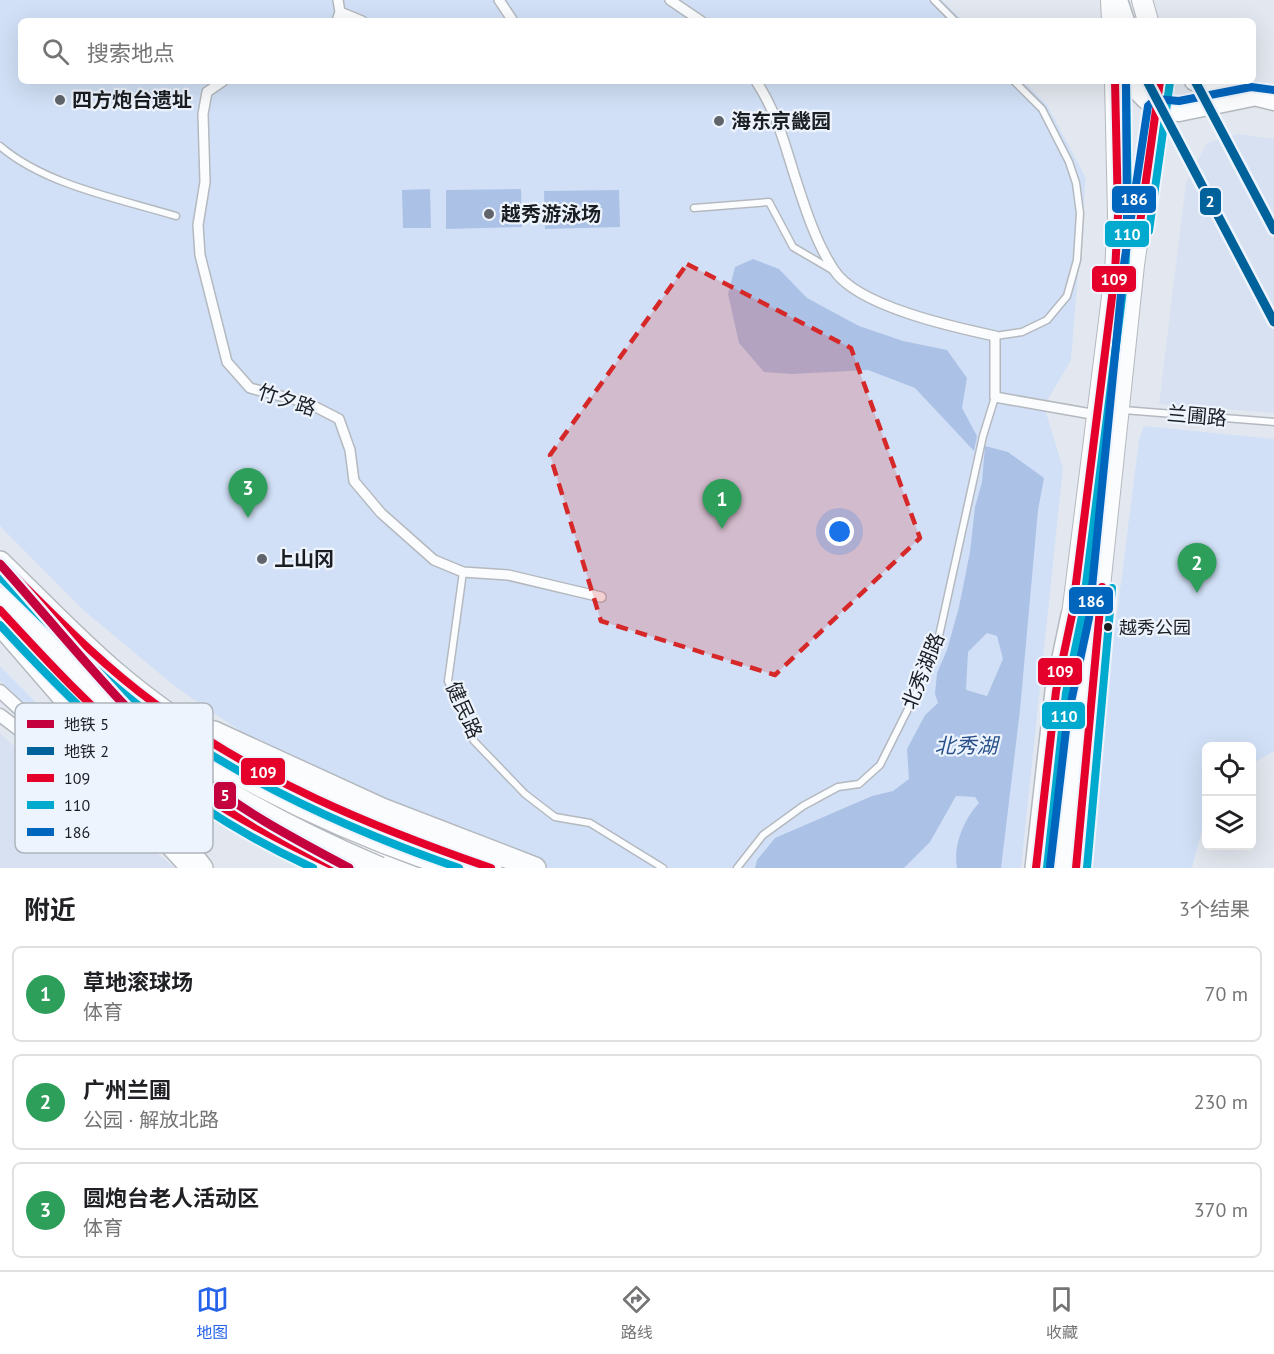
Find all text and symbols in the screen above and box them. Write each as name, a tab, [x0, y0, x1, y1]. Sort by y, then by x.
search box	[18, 18, 1256, 84]
icon: search	[39, 35, 72, 68]
text: 搜索地点	[87, 39, 175, 67]
place label: 四方炮台遗址	[72, 87, 192, 113]
marker: 四方炮台遗址	[53, 93, 67, 107]
place label: 海东京畿园	[731, 108, 831, 134]
marker: 海东京畿园	[712, 114, 726, 128]
line badge: 186	[1111, 185, 1157, 214]
line badge: 2	[1199, 187, 1222, 216]
text: 186	[1120, 189, 1148, 209]
text: 2	[1205, 191, 1215, 211]
place label: 越秀游泳场	[501, 201, 601, 227]
marker: 越秀游泳场	[482, 207, 496, 221]
line badge: 110	[1104, 220, 1150, 248]
text: 110	[1113, 224, 1141, 244]
line badge: 109	[1091, 265, 1137, 293]
text: 109	[1100, 269, 1128, 289]
street label: 竹夕路	[254, 378, 320, 422]
street label: 兰圃路	[1166, 400, 1228, 432]
pin: 3	[228, 468, 268, 518]
pin: 1	[702, 480, 742, 529]
your location	[825, 517, 854, 546]
pin: 2	[1178, 544, 1216, 593]
place label: 上山冈	[274, 546, 334, 572]
marker: 上山冈	[255, 552, 269, 566]
line badge: 186	[1068, 586, 1114, 615]
text: 186	[1077, 591, 1105, 611]
place label: 越秀公园	[1119, 616, 1191, 639]
marker: 越秀公园	[1102, 621, 1114, 633]
street label: 北秀湖路	[896, 629, 950, 713]
line badge: 109	[1037, 657, 1083, 686]
text: 109	[1046, 661, 1074, 681]
street label: 健民路	[440, 677, 488, 743]
line badge: 110	[1041, 701, 1086, 730]
legend	[15, 703, 213, 853]
text: 110	[1050, 706, 1078, 726]
text: 地铁 5	[64, 714, 109, 734]
water label: 北秀湖	[935, 732, 1000, 759]
text: 地铁 2	[64, 741, 109, 761]
map controls	[1202, 742, 1256, 850]
button: locate	[1202, 742, 1256, 796]
line badge: 109	[240, 757, 286, 786]
text: 109	[249, 762, 277, 782]
text: 109	[64, 768, 90, 788]
line badge: 5	[213, 781, 237, 810]
text: 5	[220, 785, 230, 805]
text: 110	[64, 795, 90, 815]
button: layers	[1202, 796, 1256, 850]
text: 186	[64, 822, 90, 842]
text: 附近	[24, 893, 76, 926]
text: 3个结果	[1179, 896, 1250, 922]
text: 草地滚球场	[83, 968, 193, 996]
text: 1	[40, 981, 51, 1007]
text: 70 m	[1205, 981, 1248, 1007]
text: 体育	[83, 999, 123, 1025]
text: 广州兰圃	[83, 1076, 171, 1104]
text: 2	[40, 1089, 51, 1115]
text: 230 m	[1194, 1089, 1248, 1115]
text: 公园 · 解放北路	[83, 1107, 219, 1133]
text: 圆炮台老人活动区	[83, 1184, 259, 1212]
text: 3	[40, 1197, 51, 1223]
text: 370 m	[1194, 1197, 1248, 1223]
text: 体育	[83, 1215, 123, 1241]
tab: 地图	[196, 1283, 229, 1343]
tab: 路线	[620, 1283, 653, 1343]
tab: 收藏	[1045, 1283, 1078, 1343]

